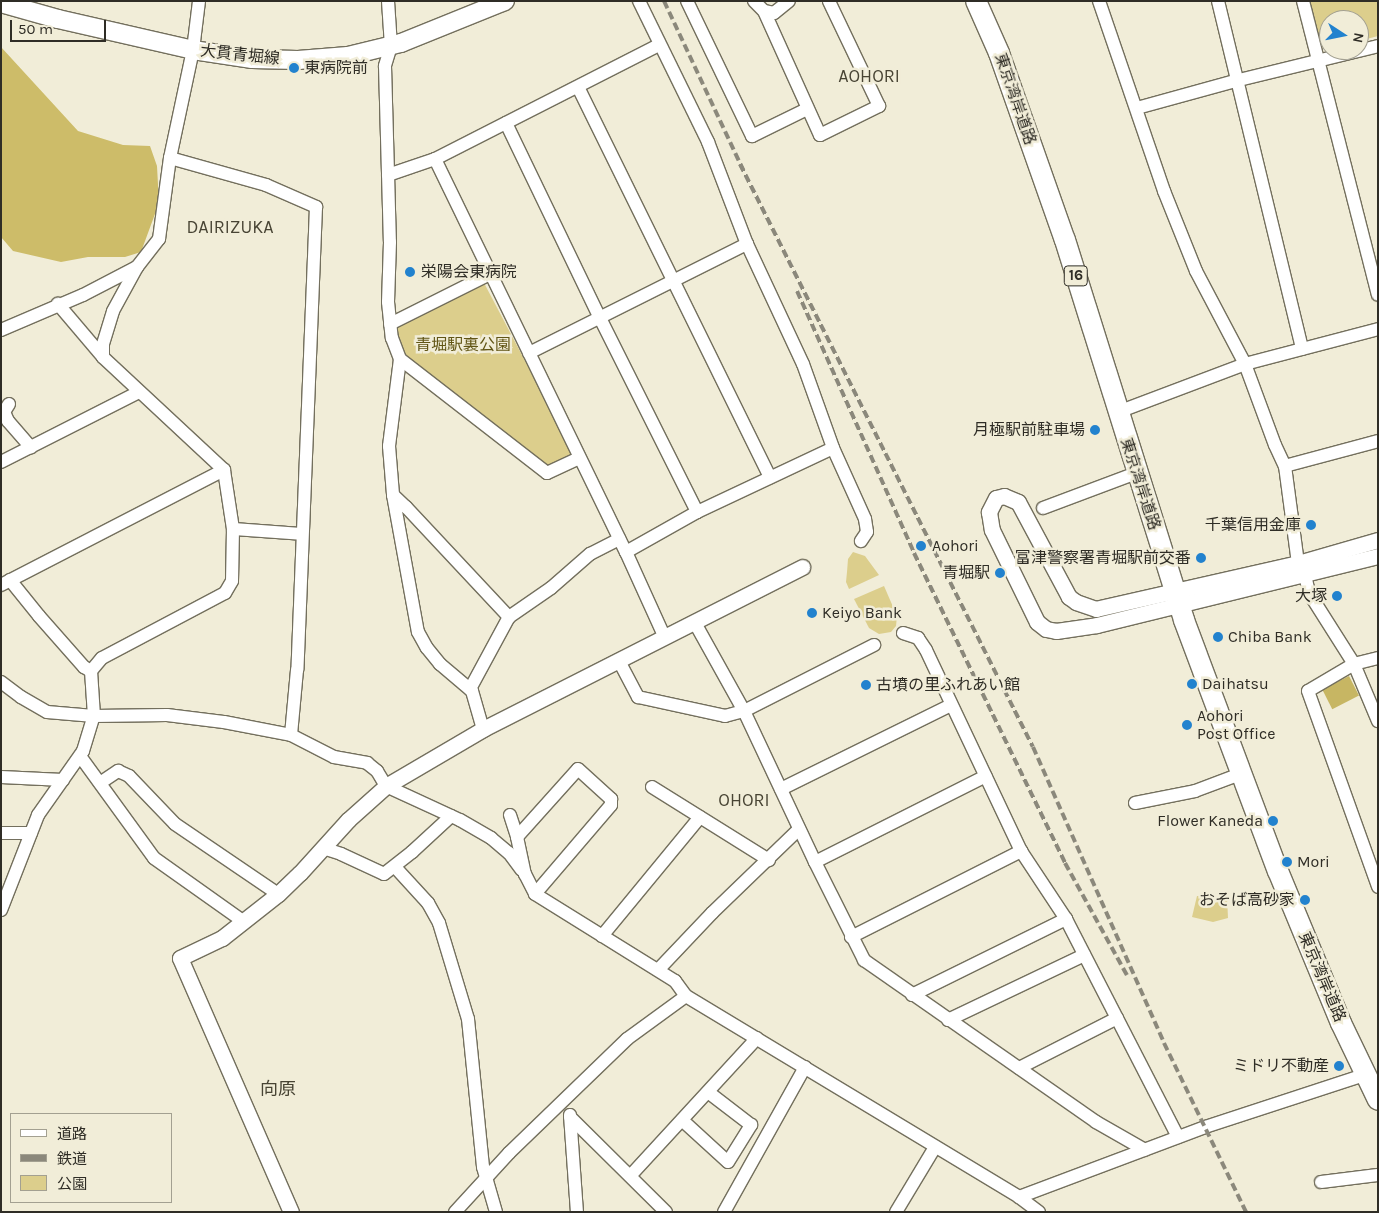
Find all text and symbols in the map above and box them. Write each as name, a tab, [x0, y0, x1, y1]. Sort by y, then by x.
scale bar	[12, 10, 109, 42]
north arrow	[1319, 10, 1369, 60]
text: 50 m	[18, 20, 53, 38]
text: N	[1349, 31, 1368, 44]
street label: 大貫青堀線	[199, 41, 281, 69]
street label: 東京湾岸道路	[990, 50, 1040, 148]
place label: 東病院前	[304, 58, 368, 78]
marker: 東病院前	[288, 62, 300, 74]
district label: AOHORI	[834, 65, 904, 87]
district label: DAIRIZUKA	[181, 216, 279, 238]
place label: 栄陽会東病院	[421, 262, 517, 282]
road number: 16	[1064, 264, 1088, 288]
marker: 栄陽会東病院	[403, 265, 417, 279]
park label: 青堀駅裏公園	[415, 335, 511, 355]
place label: 月極駅前駐車場	[973, 420, 1085, 440]
marker: 月極駅前駐車場	[1089, 424, 1101, 436]
street label: 東京湾岸道路	[1116, 435, 1164, 533]
place label: 千葉信用金庫	[1205, 515, 1301, 535]
marker: 千葉信用金庫	[1305, 519, 1317, 531]
place label: Aohori	[932, 536, 979, 556]
marker: Aohori	[914, 539, 928, 553]
place label: 富津警察署青堀駅前交番	[1015, 548, 1191, 568]
marker: 富津警察署青堀駅前交番	[1195, 552, 1207, 564]
place label: 青堀駅	[942, 563, 990, 583]
marker: 青堀駅	[994, 567, 1006, 579]
place label: 大塚	[1295, 586, 1327, 606]
marker: 大塚	[1331, 590, 1343, 602]
place label: Keiyo Bank	[822, 603, 902, 623]
marker: Keiyo Bank	[806, 607, 818, 619]
place label: Chiba Bank	[1228, 627, 1312, 647]
marker: Chiba Bank	[1212, 631, 1224, 643]
place label: Daihatsu	[1202, 674, 1269, 694]
place label: 古墳の里ふれあい館	[876, 675, 1020, 695]
marker: Daihatsu	[1186, 678, 1198, 690]
marker: 古墳の里ふれあい館	[860, 679, 872, 691]
place label: Aohori Post Office	[1197, 706, 1275, 744]
marker: Aohori Post Office	[1181, 719, 1193, 731]
district label: OHORI	[715, 789, 773, 811]
place label: Flower Kaneda	[1157, 811, 1263, 831]
marker: Flower Kaneda	[1267, 815, 1279, 827]
place label: Mori	[1297, 852, 1330, 872]
marker: Mori	[1281, 856, 1293, 868]
place label: おそば高砂家	[1199, 890, 1295, 910]
marker: おそば高砂家	[1299, 894, 1311, 906]
street label: 東京湾岸道路	[1294, 929, 1350, 1025]
place label: ミドリ不動産	[1233, 1056, 1329, 1076]
marker: ミドリ不動産	[1333, 1060, 1345, 1072]
district label: 向原	[260, 1078, 296, 1100]
legend	[10, 1113, 172, 1203]
text: 道路	[57, 1125, 87, 1143]
text: 鉄道	[57, 1150, 87, 1168]
text: 公園	[57, 1175, 87, 1193]

